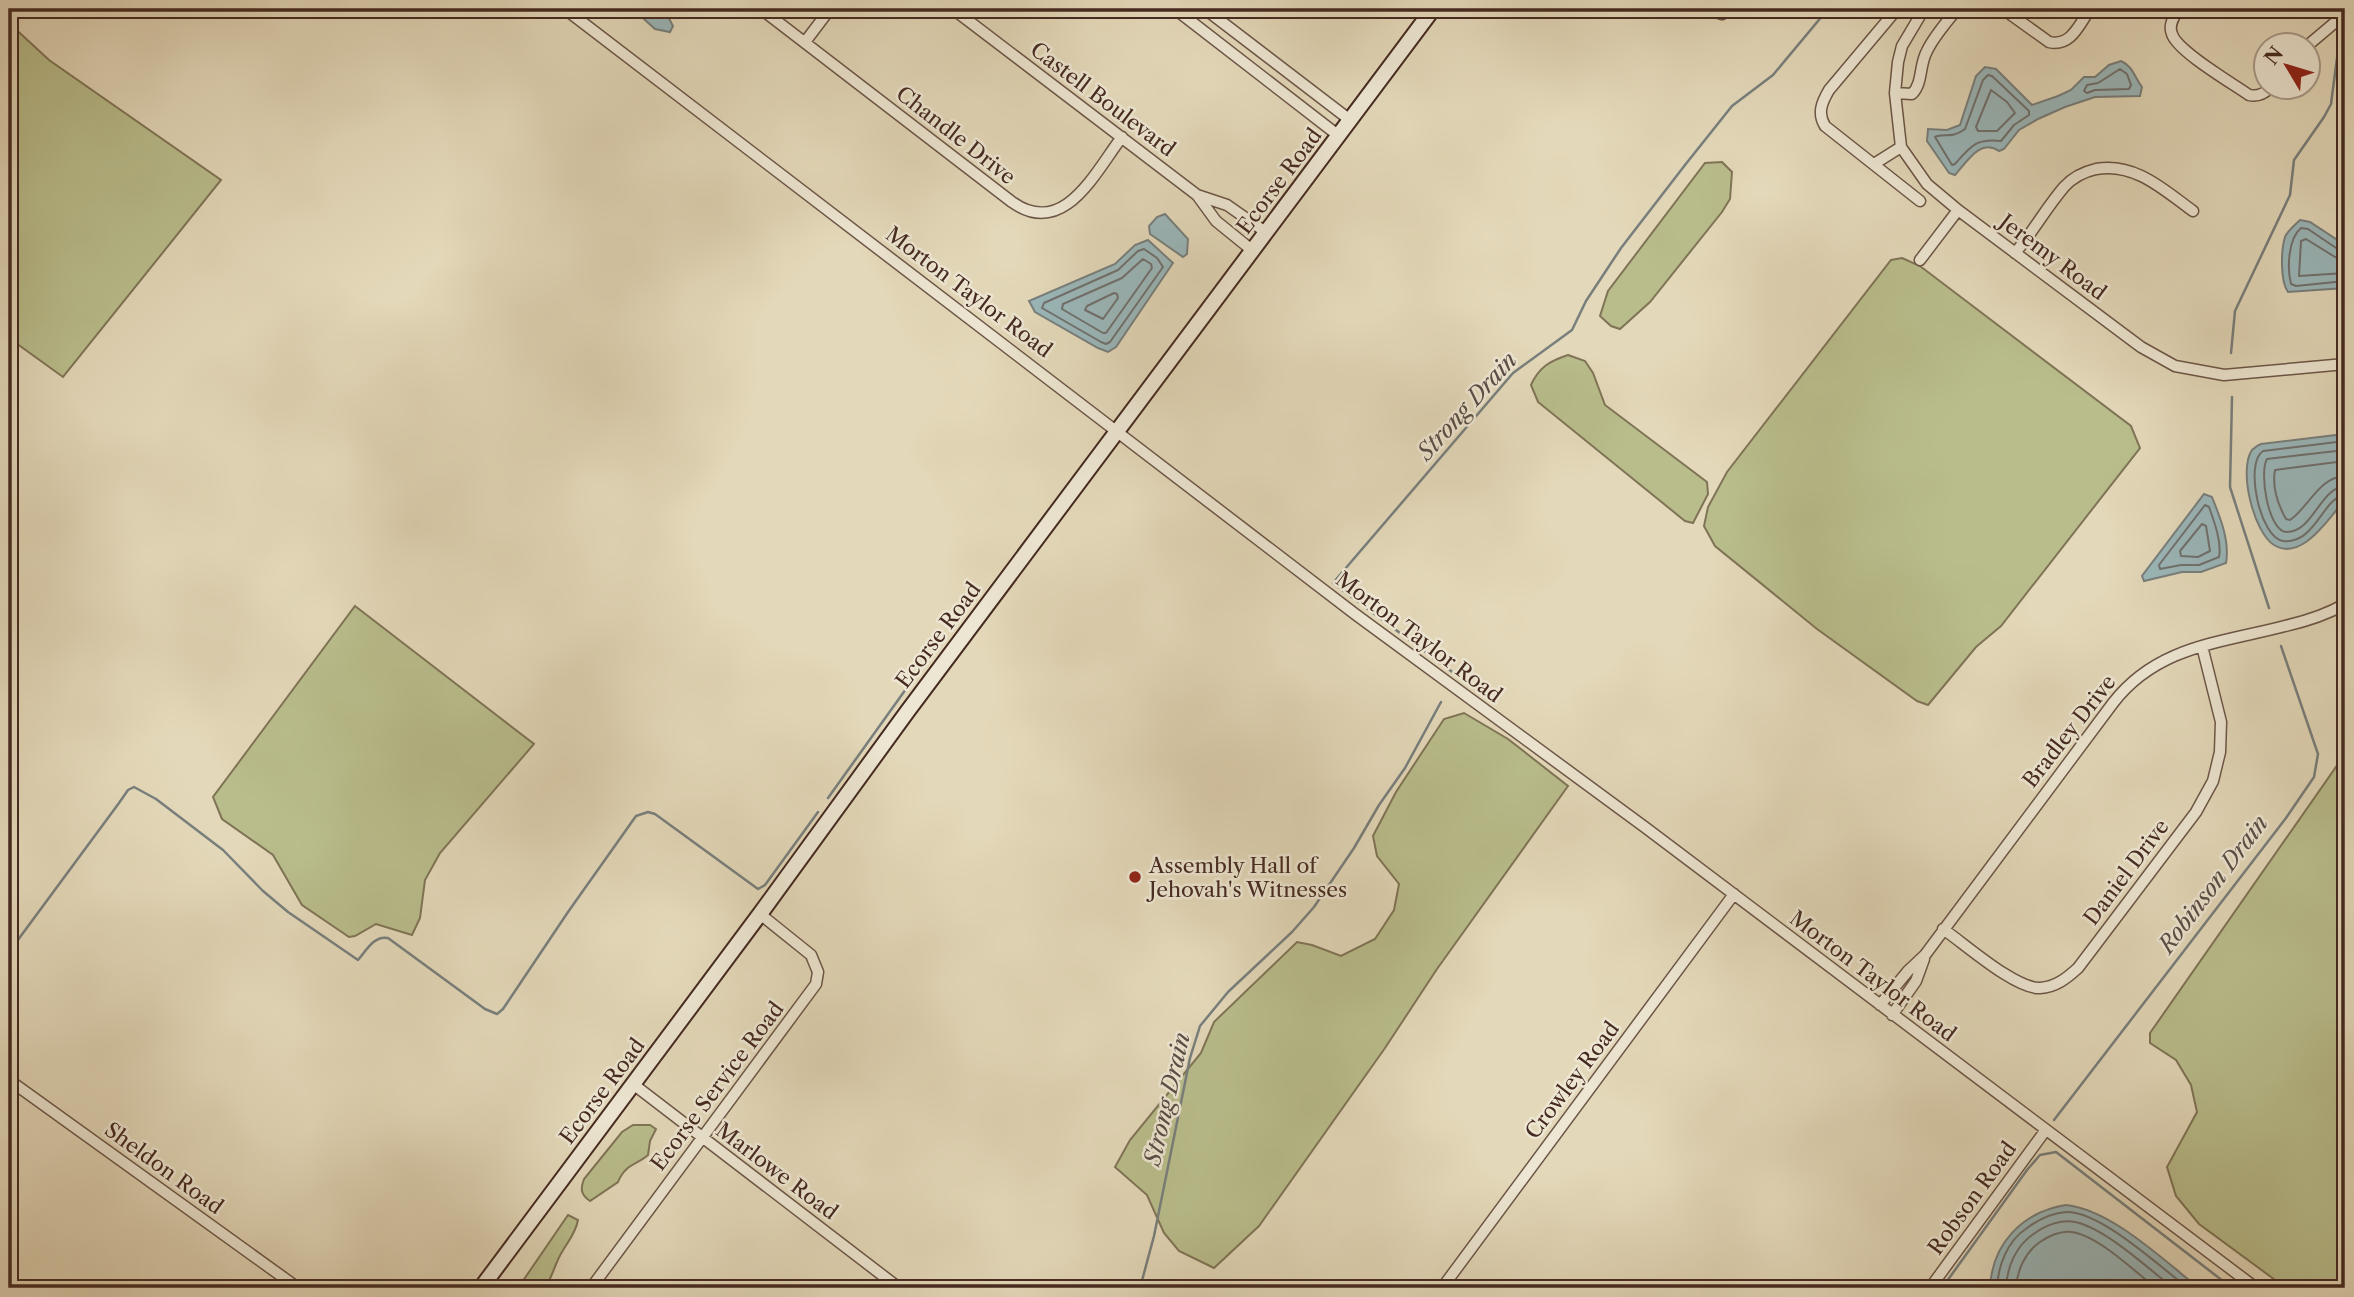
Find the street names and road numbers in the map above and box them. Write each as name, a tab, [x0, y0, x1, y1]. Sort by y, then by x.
street label: Castell Boulevard	[1026, 36, 1181, 162]
street label: Chandle Drive	[891, 81, 1021, 189]
street label: Ecorse Road	[1231, 123, 1327, 239]
street label: Jeremy Road	[1992, 207, 2111, 305]
street label: Morton Taylor Road	[881, 221, 1057, 363]
street label: Morton Taylor Road	[1331, 566, 1507, 708]
street label: Ecorse Road	[890, 577, 986, 693]
street label: Bradley Drive	[2017, 670, 2121, 792]
street label: Daniel Drive	[2078, 814, 2174, 930]
street label: Morton Taylor Road	[1785, 905, 1961, 1047]
street label: Ecorse Service Road	[645, 996, 789, 1175]
street label: Crowley Road	[1520, 1016, 1624, 1144]
street label: Ecorse Road	[554, 1033, 650, 1149]
street label: Sheldon Road	[100, 1117, 228, 1219]
street label: Marlowe Road	[711, 1117, 843, 1225]
street label: Robson Road	[1923, 1137, 2021, 1259]

